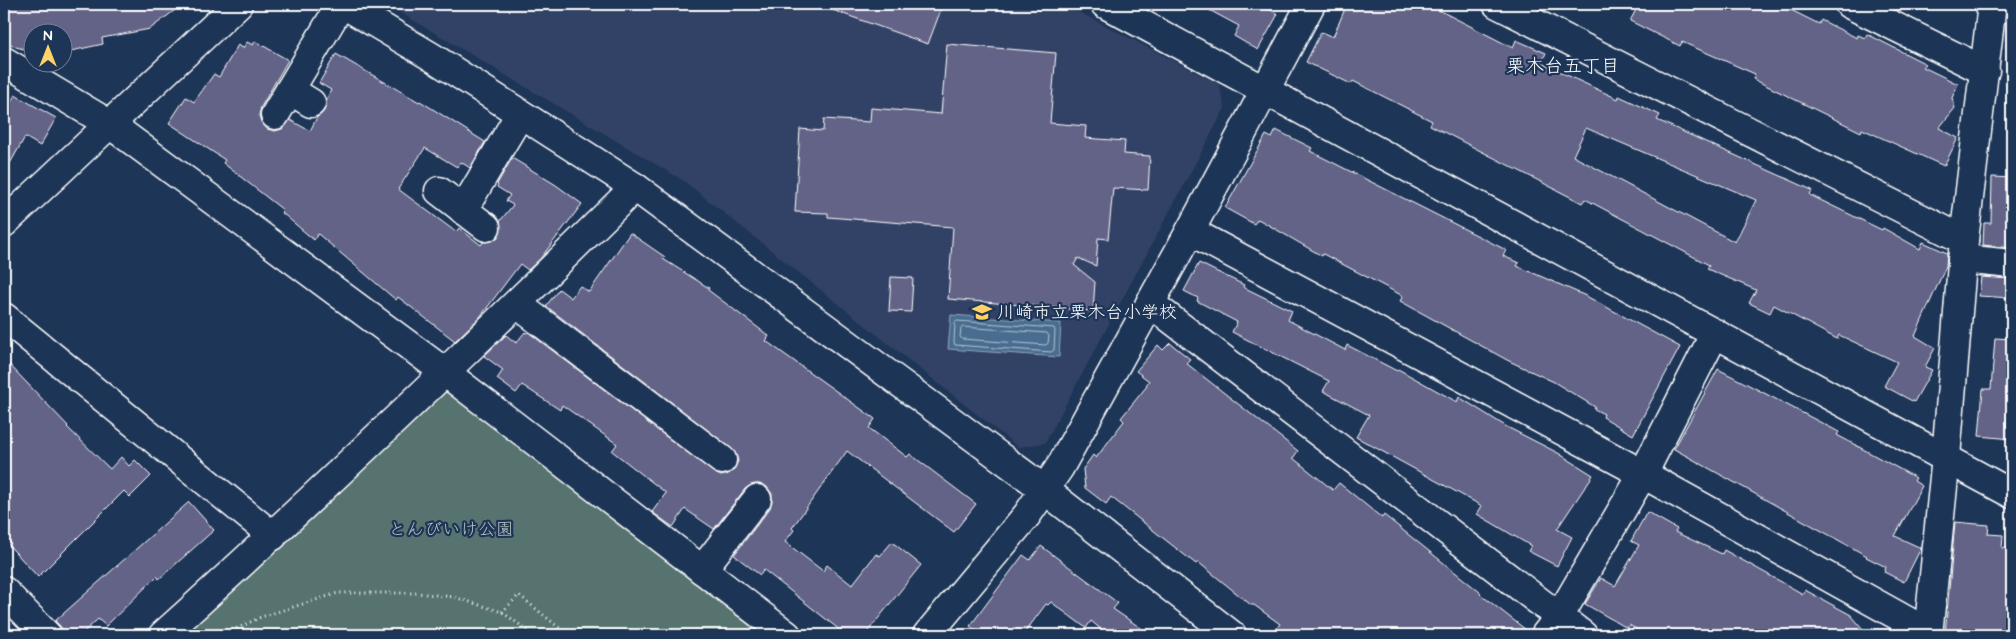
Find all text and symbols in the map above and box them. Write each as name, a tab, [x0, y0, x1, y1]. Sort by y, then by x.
north arrow	[22, 22, 72, 72]
text: N	[44, 26, 53, 46]
district label: 栗木台五丁目	[1506, 53, 1620, 80]
place label: 川崎市立栗木台小学校	[997, 300, 1177, 325]
school or university icon: 川崎市立栗木台小学校	[971, 301, 993, 323]
park label: とんびいけ公園	[388, 517, 514, 542]

